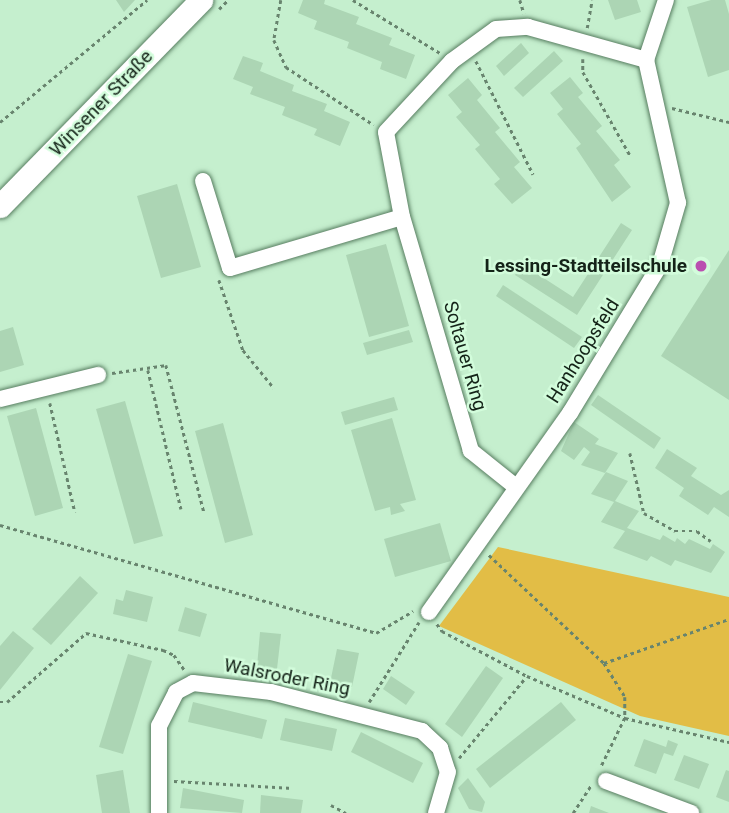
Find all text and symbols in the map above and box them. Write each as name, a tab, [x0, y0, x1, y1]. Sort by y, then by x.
street label: Winsener Straße	[45, 45, 157, 161]
place label: Lessing-Stadtteilschule	[485, 255, 687, 277]
marker: Lessing-Stadtteilschule	[693, 258, 709, 274]
street label: Hanhoopsfeld	[542, 295, 624, 407]
street label: Soltauer Ring	[439, 299, 491, 413]
street label: Walsroder Ring	[222, 654, 352, 700]

